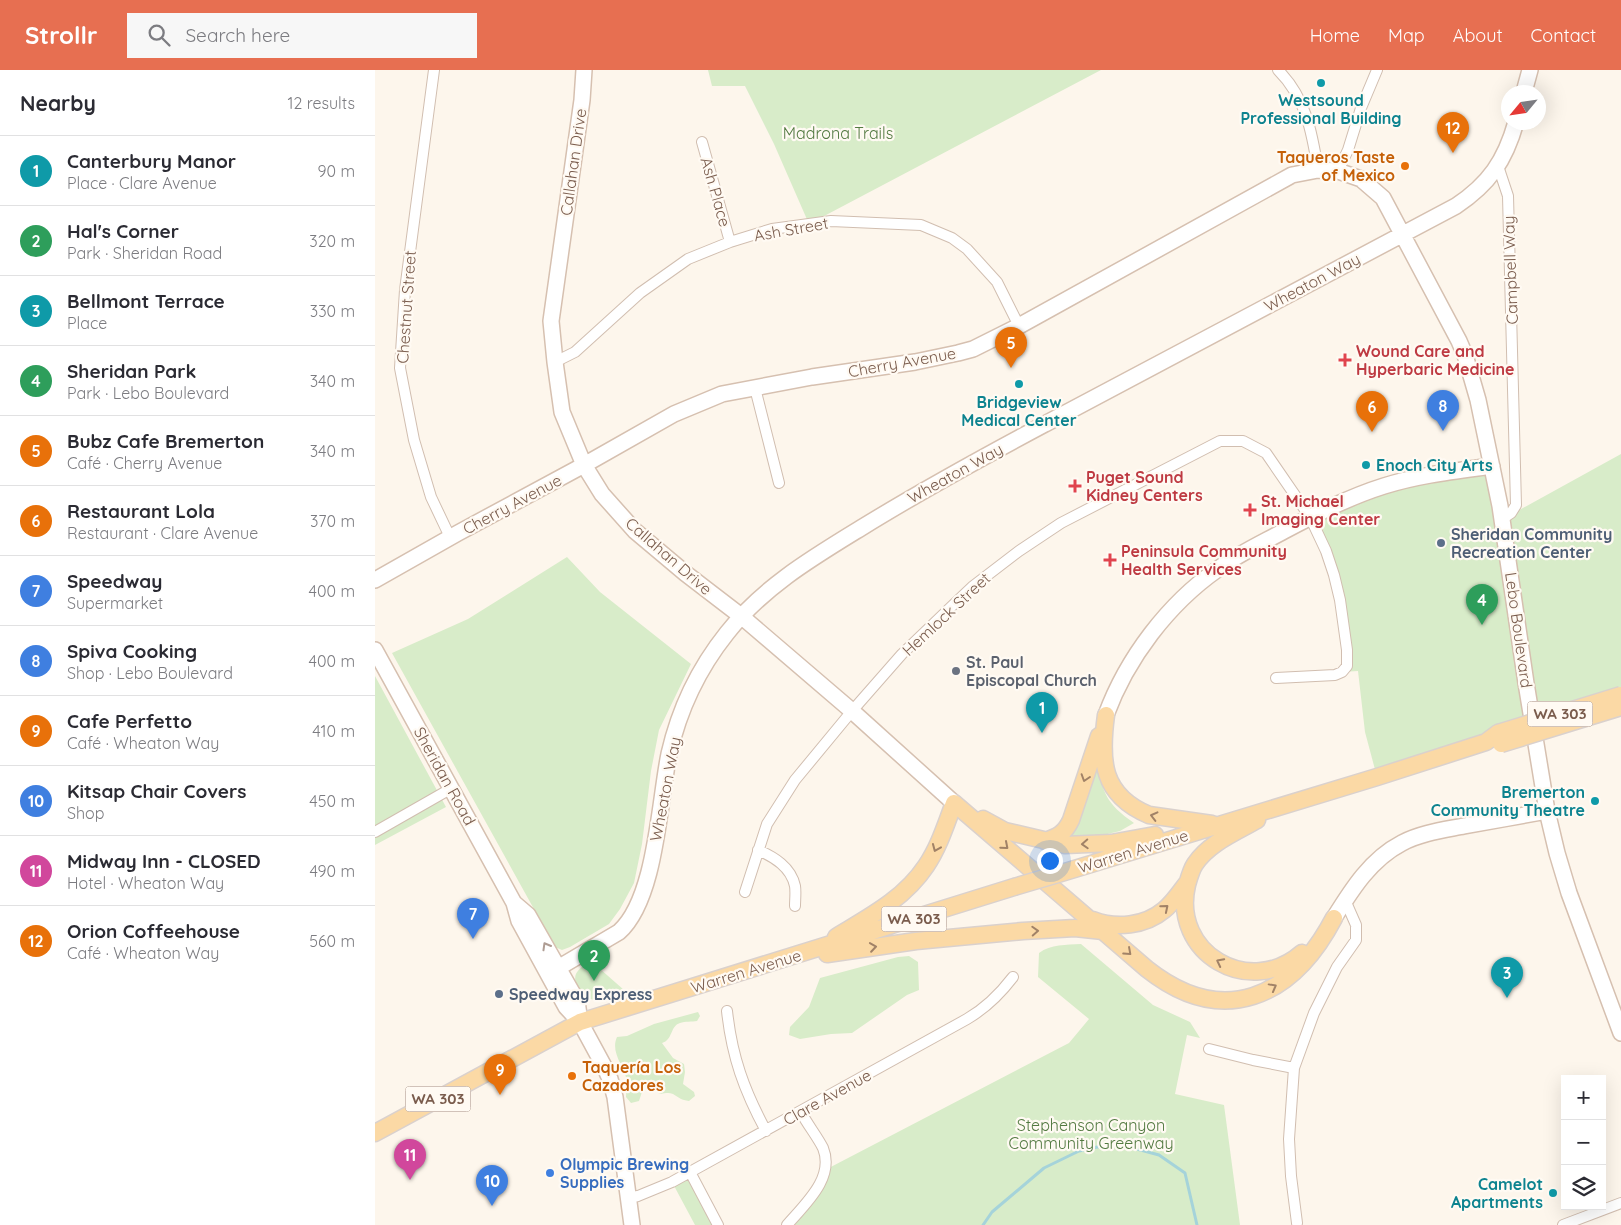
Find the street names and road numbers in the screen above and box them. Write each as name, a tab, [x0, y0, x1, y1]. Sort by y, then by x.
street label: Callahan Drive	[556, 107, 590, 217]
street label: Ash Place	[697, 155, 735, 229]
street label: Ash Street	[752, 213, 830, 245]
street label: Campbell Way	[1498, 215, 1522, 325]
street label: Wheaton Way	[1260, 248, 1364, 316]
street label: Chestnut Street	[392, 250, 420, 364]
street label: Cherry Avenue	[847, 343, 957, 381]
street label: Wheaton Way	[904, 439, 1006, 507]
street label: Cherry Avenue	[459, 470, 565, 538]
street label: Callahan Drive	[622, 513, 716, 599]
street label: Hemlock Street	[898, 568, 994, 660]
street label: Lebo Boulevard	[1501, 571, 1537, 689]
road number: WA 303	[1527, 702, 1593, 726]
street label: Sheridan Road	[410, 723, 480, 829]
street label: Wheaton Way	[645, 735, 685, 843]
street label: Warren Avenue	[1075, 825, 1191, 877]
road number: WA 303	[881, 906, 947, 932]
street label: Warren Avenue	[688, 945, 804, 997]
street label: Clare Avenue	[779, 1065, 875, 1129]
road number: WA 303	[405, 1086, 471, 1112]

